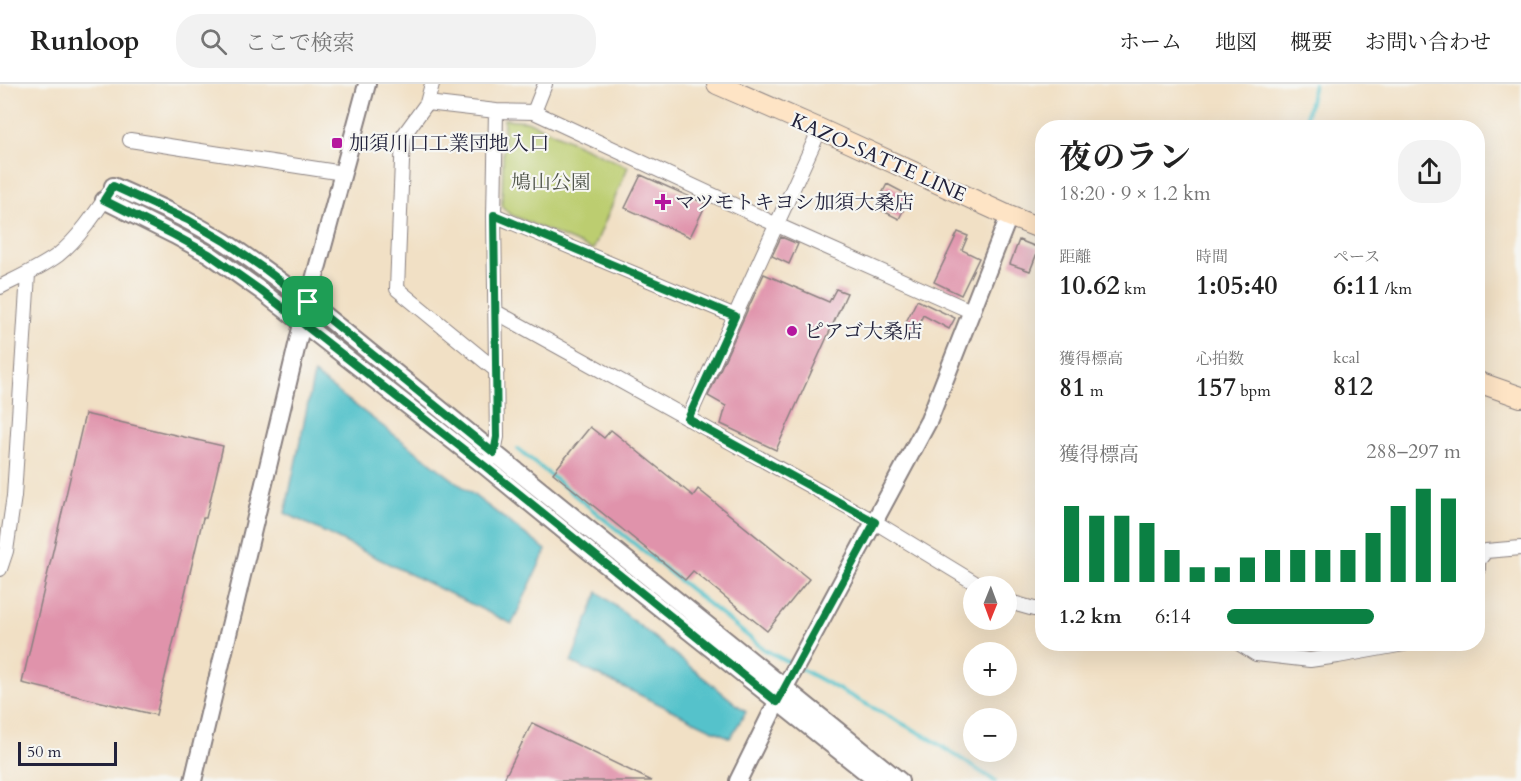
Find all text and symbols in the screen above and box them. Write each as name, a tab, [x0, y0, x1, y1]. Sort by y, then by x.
search box	[176, 14, 596, 68]
text: Runloop	[30, 22, 140, 60]
icon: search	[197, 25, 230, 58]
text: ここで検索	[245, 28, 355, 58]
text: ホーム	[1119, 28, 1182, 57]
text: 地図	[1215, 28, 1257, 57]
text: 概要	[1290, 28, 1332, 57]
text: お問い合わせ	[1365, 28, 1491, 57]
street label: KAZO-SATTE LINE	[787, 107, 971, 208]
place label: 加須川口工業団地入口	[349, 130, 549, 157]
text: 夜のラン	[1059, 135, 1191, 180]
marker: 加須川口工業団地入口	[330, 136, 344, 150]
button: share	[1398, 140, 1461, 203]
park label: 鳩山公園	[511, 169, 591, 196]
text: 18:20 · 9 × 1.2 km	[1059, 180, 1211, 207]
place label: マツモトキヨシ加須大桑店	[675, 189, 914, 216]
marker: マツモトキヨシ加須大桑店	[656, 195, 670, 209]
text: 距離	[1059, 246, 1091, 268]
text: 時間	[1196, 246, 1228, 268]
text: ペース	[1333, 246, 1380, 268]
text: 10.62	[1059, 268, 1120, 303]
text: 1:05:40	[1196, 268, 1278, 303]
text: 6:11	[1333, 268, 1381, 303]
pin	[282, 276, 333, 327]
text: km	[1120, 278, 1146, 300]
text: /km	[1381, 278, 1412, 300]
icon: arrive	[291, 285, 324, 318]
place label: ピアゴ大桑店	[804, 318, 923, 345]
marker: ピアゴ大桑店	[785, 324, 799, 338]
text: kcal	[1333, 347, 1360, 369]
text: 獲得標高	[1059, 348, 1123, 370]
text: 心拍数	[1196, 348, 1244, 370]
text: 812	[1333, 369, 1373, 404]
text: 81	[1059, 370, 1086, 405]
text: 157	[1196, 370, 1236, 405]
text: m	[1086, 380, 1103, 402]
text: bpm	[1236, 380, 1271, 402]
text: 288–297 m	[1366, 438, 1461, 465]
text: 獲得標高	[1059, 441, 1139, 468]
north arrow	[963, 576, 1017, 630]
map controls	[963, 576, 1017, 762]
text: 1.2 km	[1059, 603, 1122, 630]
text: 6:14	[1155, 603, 1191, 630]
button: +	[963, 642, 1017, 696]
button: −	[963, 708, 1017, 762]
scale bar	[18, 739, 117, 766]
text: 50 m	[27, 741, 61, 763]

